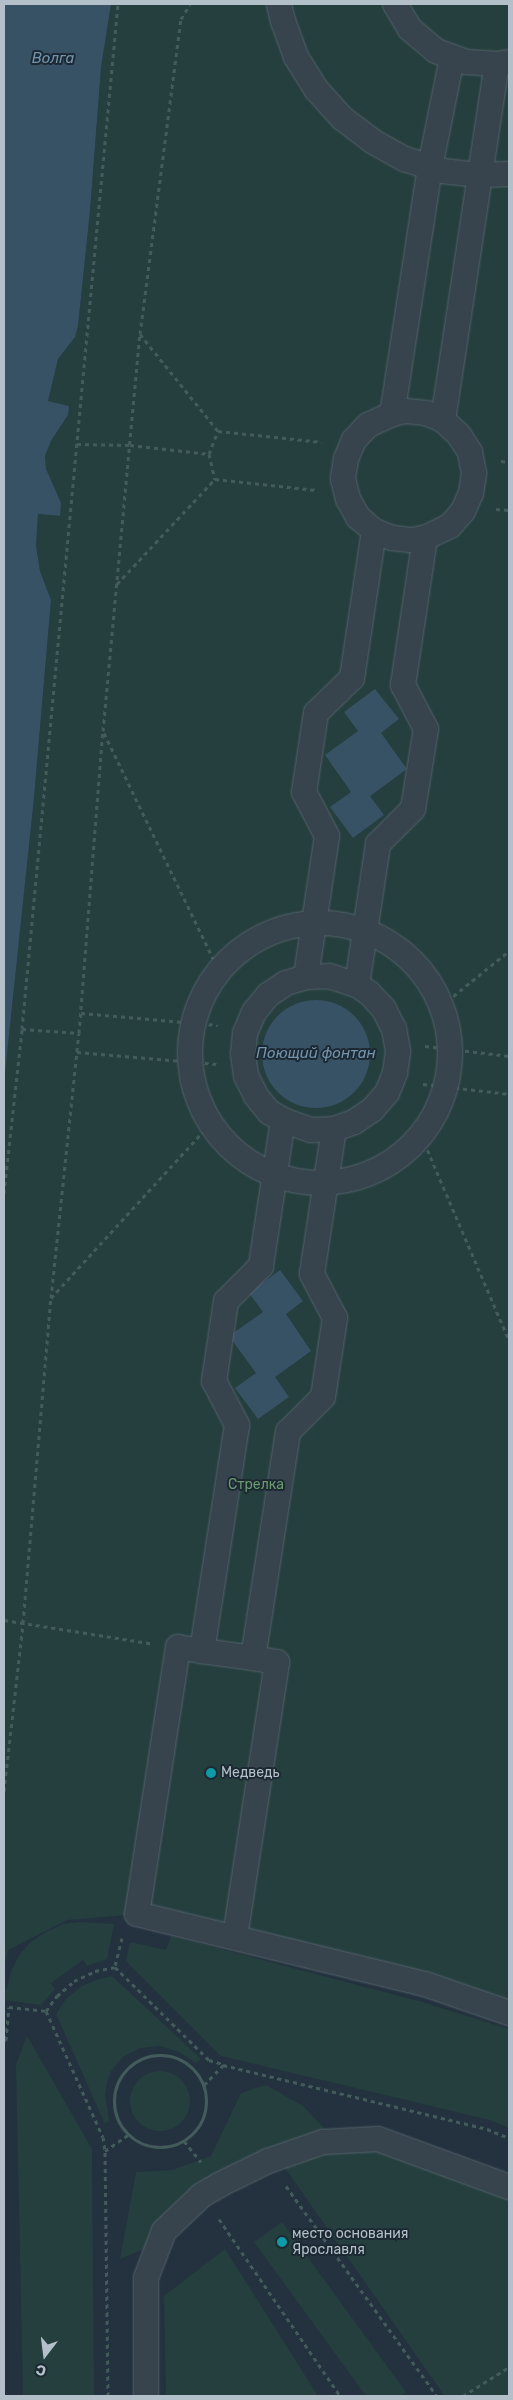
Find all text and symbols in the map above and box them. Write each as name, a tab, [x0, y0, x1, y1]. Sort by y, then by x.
water label: Волга	[32, 50, 74, 68]
water label: Поющий фонтан	[256, 1045, 376, 1063]
park label: Стрелка	[228, 1477, 284, 1493]
place label: Медведь	[221, 1765, 279, 1781]
marker: Медведь	[205, 1767, 217, 1779]
place label: место основания Ярославля	[292, 2226, 408, 2258]
marker: место основания Ярославля	[276, 2236, 288, 2248]
north arrow	[20, 2330, 70, 2380]
text: С	[34, 2360, 48, 2379]

